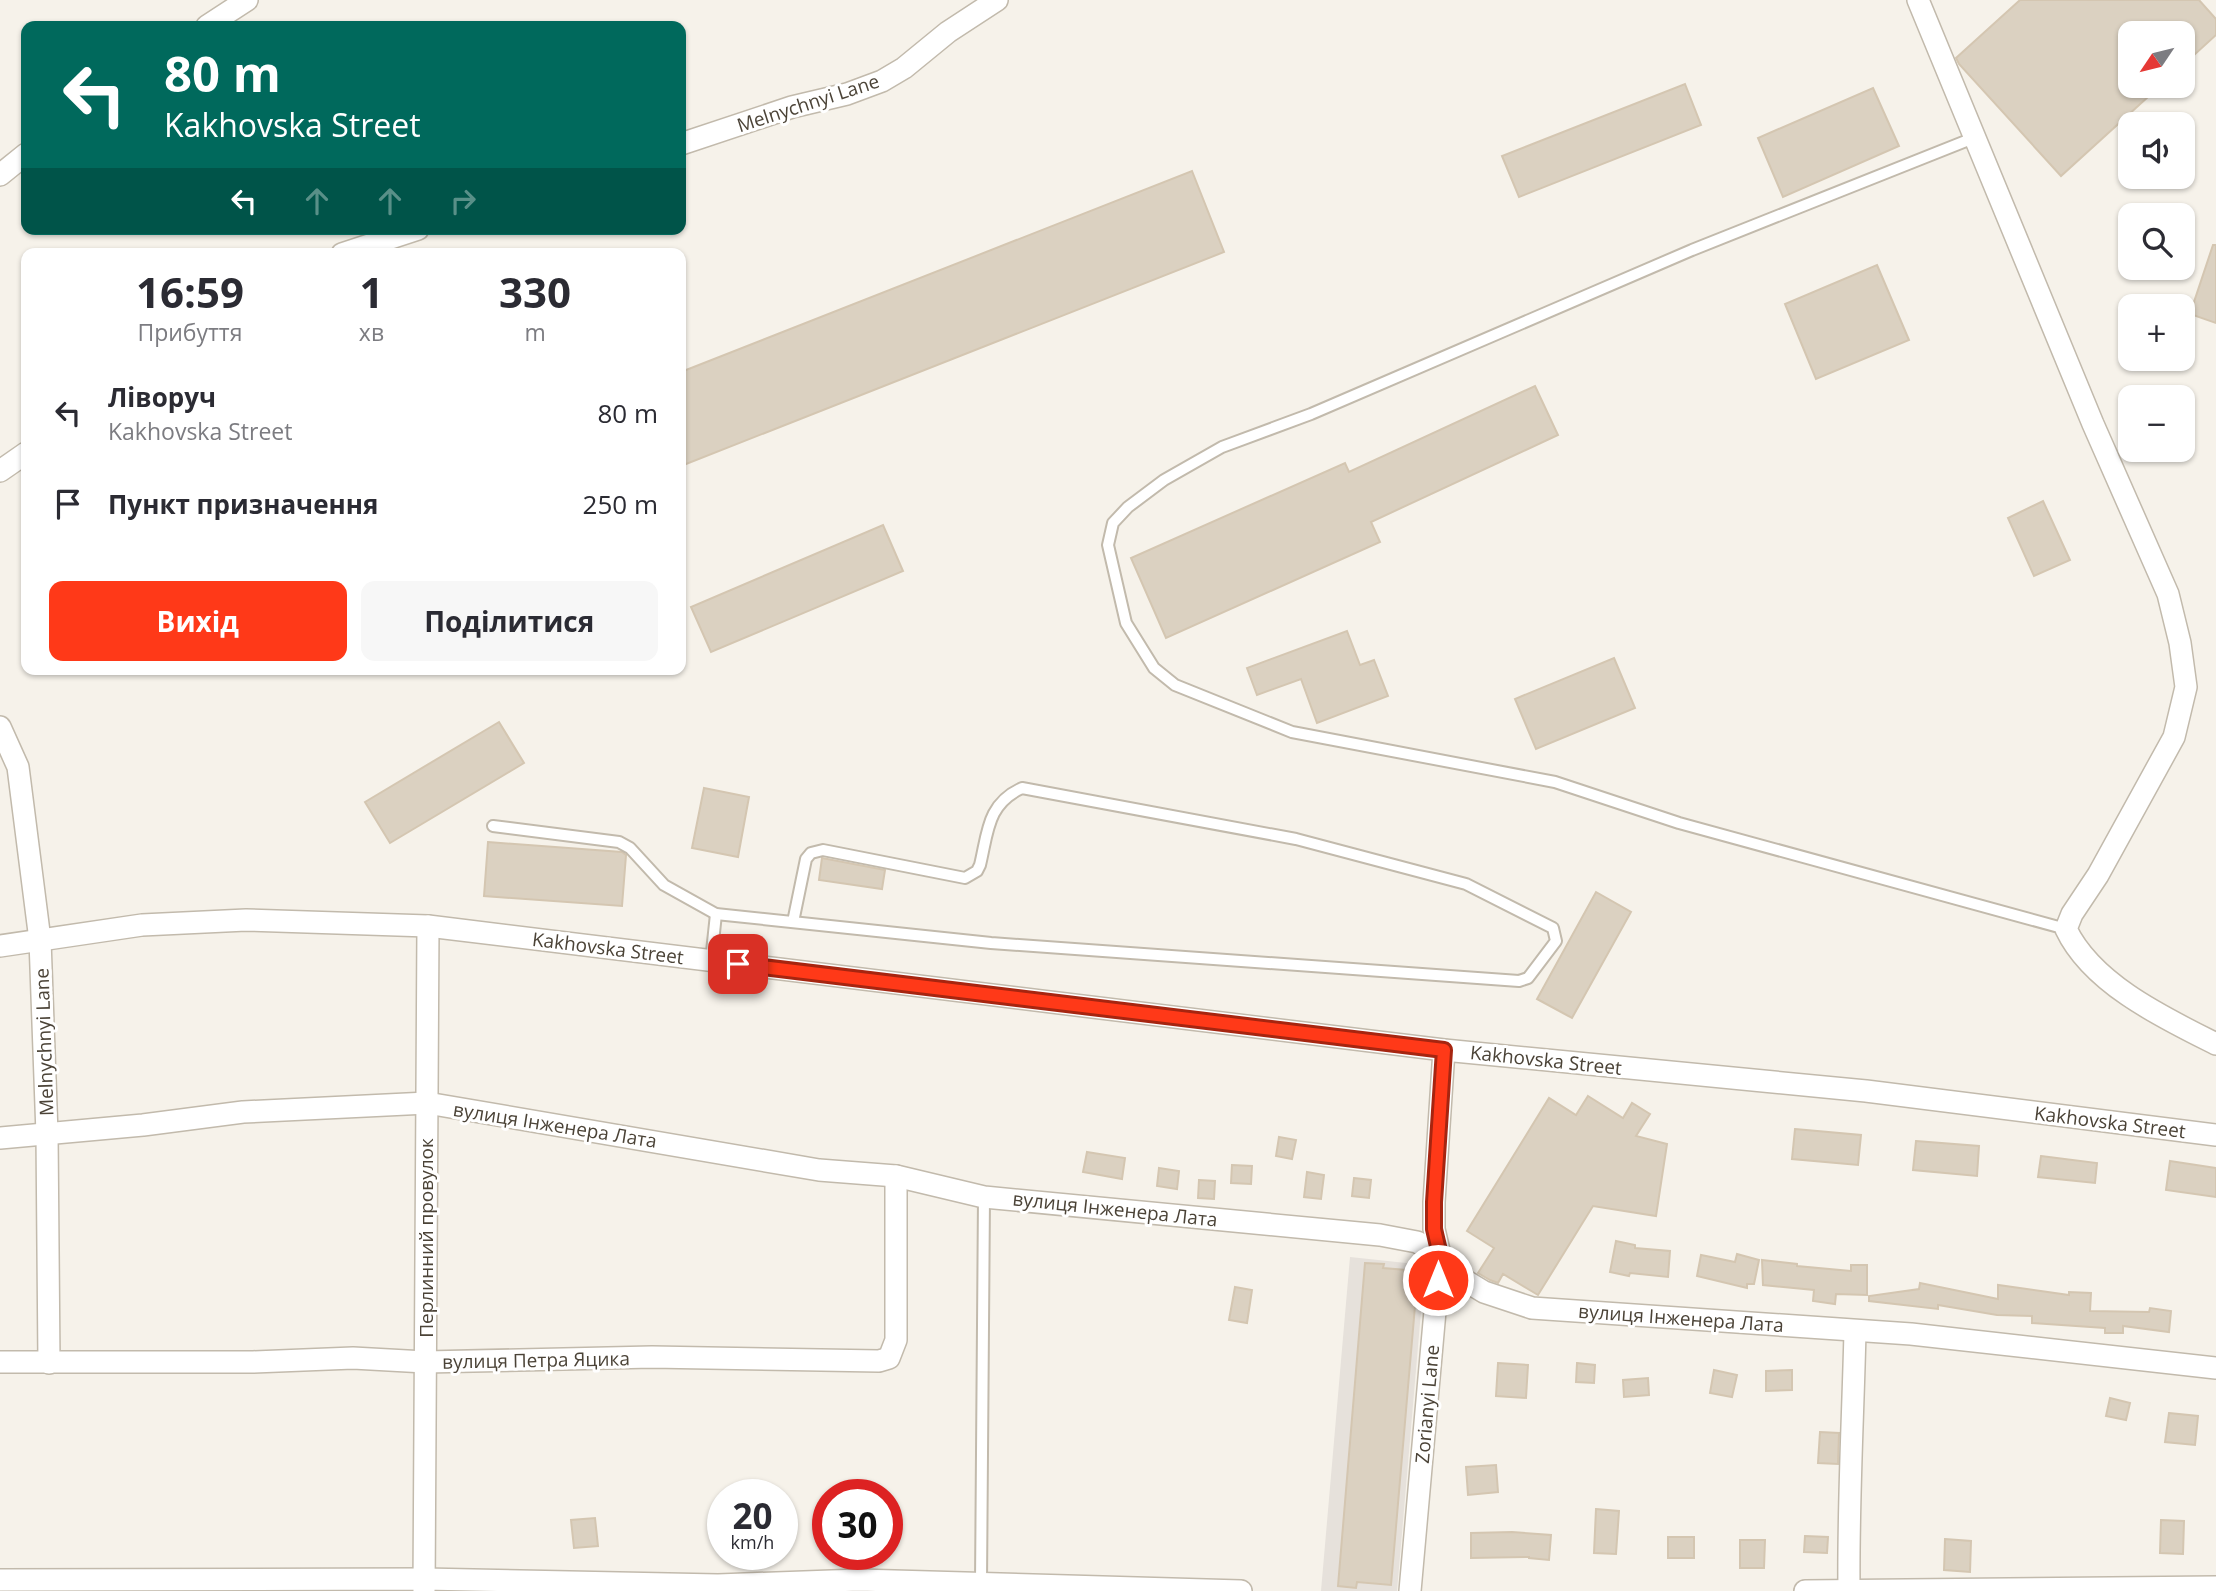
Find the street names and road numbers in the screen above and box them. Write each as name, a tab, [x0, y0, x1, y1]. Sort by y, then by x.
street label: Melnychnyi Lane	[734, 68, 882, 138]
street label: Kakhovska Street	[531, 926, 685, 970]
street label: Melnychnyi Lane	[28, 967, 60, 1117]
street label: Kakhovska Street	[1469, 1039, 1623, 1081]
street label: вулиця Інженера Лата	[451, 1096, 659, 1154]
street label: Kakhovska Street	[2033, 1100, 2187, 1144]
street label: Перлинний провулок	[413, 1138, 439, 1338]
street label: вулиця Інженера Лата	[1011, 1185, 1219, 1233]
street label: вулиця Інженера Лата	[1577, 1298, 1785, 1338]
street label: Zorianyi Lane	[1409, 1344, 1445, 1464]
street label: вулиця Петра Яцика	[442, 1345, 630, 1375]

